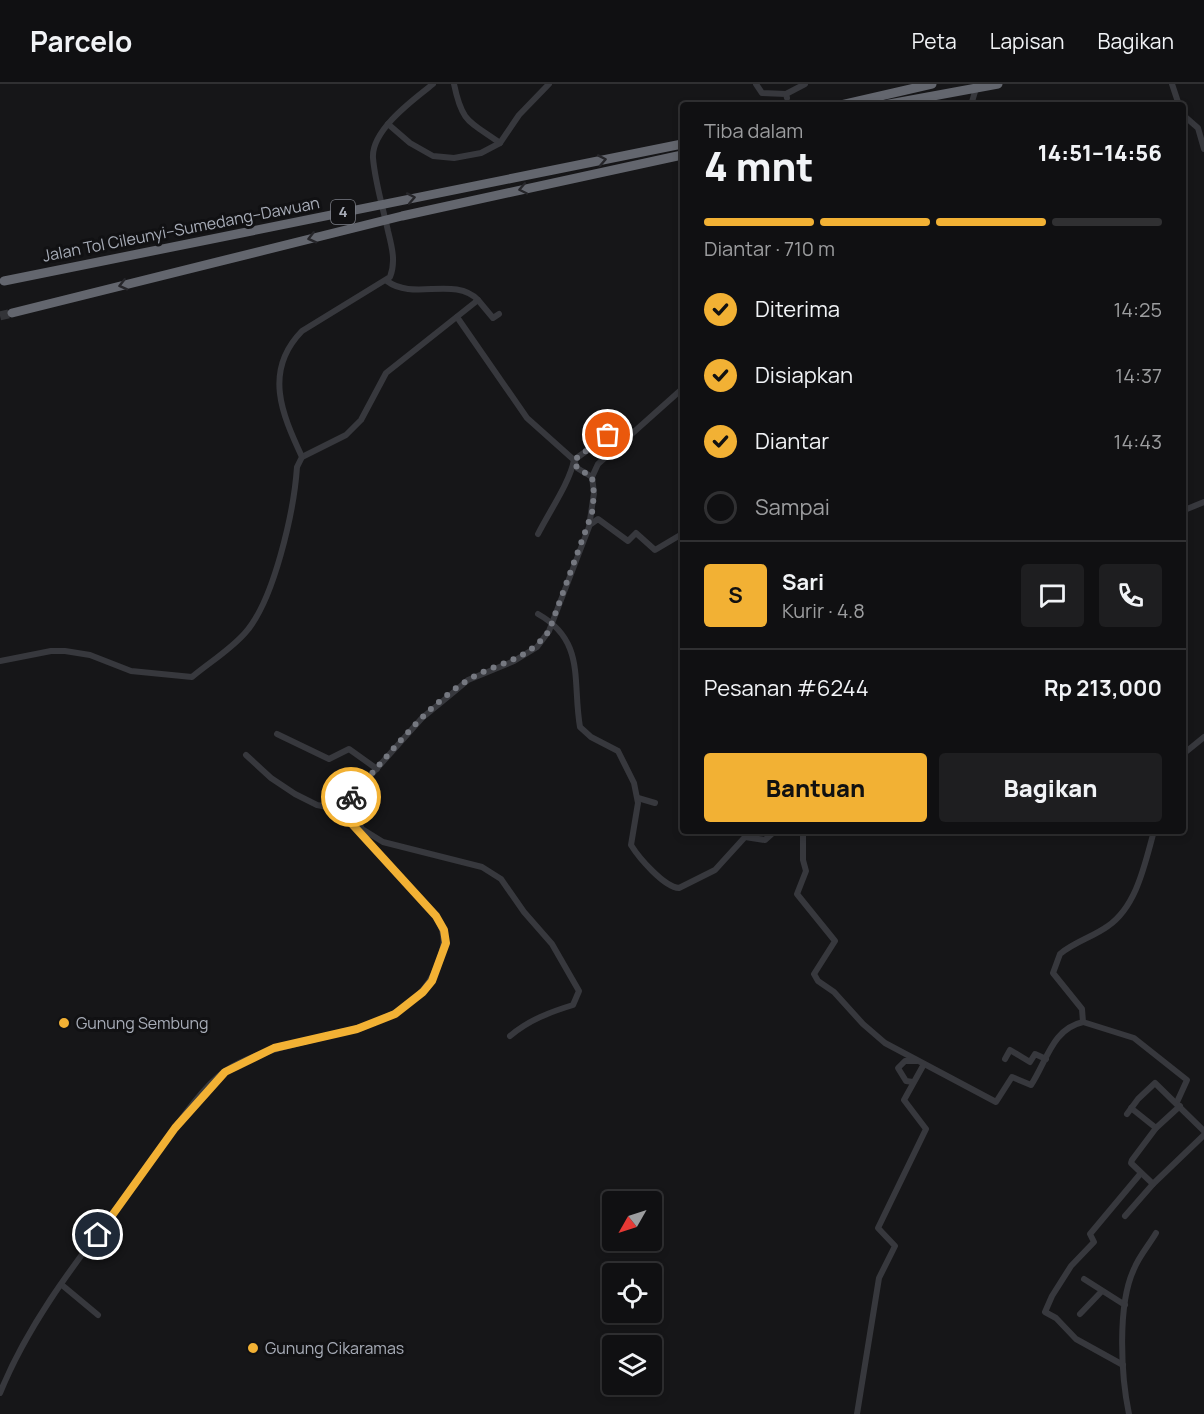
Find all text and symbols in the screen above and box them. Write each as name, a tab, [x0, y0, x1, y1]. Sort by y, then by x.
text: Parcelo	[30, 22, 132, 60]
text: Peta	[912, 27, 957, 55]
text: Lapisan	[990, 27, 1065, 55]
text: Bagikan	[1098, 27, 1174, 55]
text: Tiba dalam	[704, 117, 803, 144]
text: 14:51–14:56	[1038, 138, 1162, 168]
text: 4 mnt	[704, 139, 814, 193]
one-way arrow	[597, 154, 607, 167]
one-way arrow	[518, 182, 528, 195]
street label: Jalan Tol Cileunyi–Sumedang–Dawuan	[41, 191, 321, 267]
one-way arrow	[406, 192, 416, 205]
road number: 4	[331, 200, 355, 224]
one-way arrow	[307, 231, 318, 243]
text: Diantar · 710 m	[704, 235, 835, 262]
one-way arrow	[118, 278, 128, 291]
icon: check	[704, 293, 737, 326]
text: Diterima	[755, 294, 840, 324]
text: 14:25	[1113, 296, 1162, 323]
icon: check	[704, 359, 737, 392]
text: Disiapkan	[755, 360, 853, 390]
text: 14:37	[1115, 362, 1162, 389]
pin	[582, 409, 633, 460]
icon: bag	[591, 418, 624, 451]
icon: check	[704, 425, 737, 458]
text: Diantar	[755, 426, 829, 456]
text: 14:43	[1114, 428, 1162, 455]
text: Sampai	[755, 492, 830, 522]
button: chat	[1021, 564, 1084, 627]
button: phone	[1099, 564, 1162, 627]
text: Sari	[782, 567, 824, 597]
text: S	[728, 580, 743, 610]
text: Kurir · 4.8	[782, 597, 865, 624]
text: Pesanan #6244	[704, 673, 869, 703]
text: Rp 213,000	[1044, 673, 1162, 703]
button: Bantuan	[704, 753, 927, 822]
button: Bagikan	[939, 753, 1162, 822]
courier	[321, 767, 381, 827]
icon: bike	[335, 781, 368, 814]
place label: Gunung Sembung	[76, 1012, 208, 1034]
marker: Gunung Sembung	[57, 1016, 71, 1030]
north arrow	[602, 1191, 662, 1251]
map controls	[602, 1191, 662, 1395]
pin	[72, 1209, 123, 1260]
icon: home	[81, 1218, 114, 1251]
button: locate	[602, 1263, 662, 1323]
button: layers	[602, 1335, 662, 1395]
place label: Gunung Cikaramas	[265, 1337, 404, 1359]
marker: Gunung Cikaramas	[246, 1341, 260, 1355]

